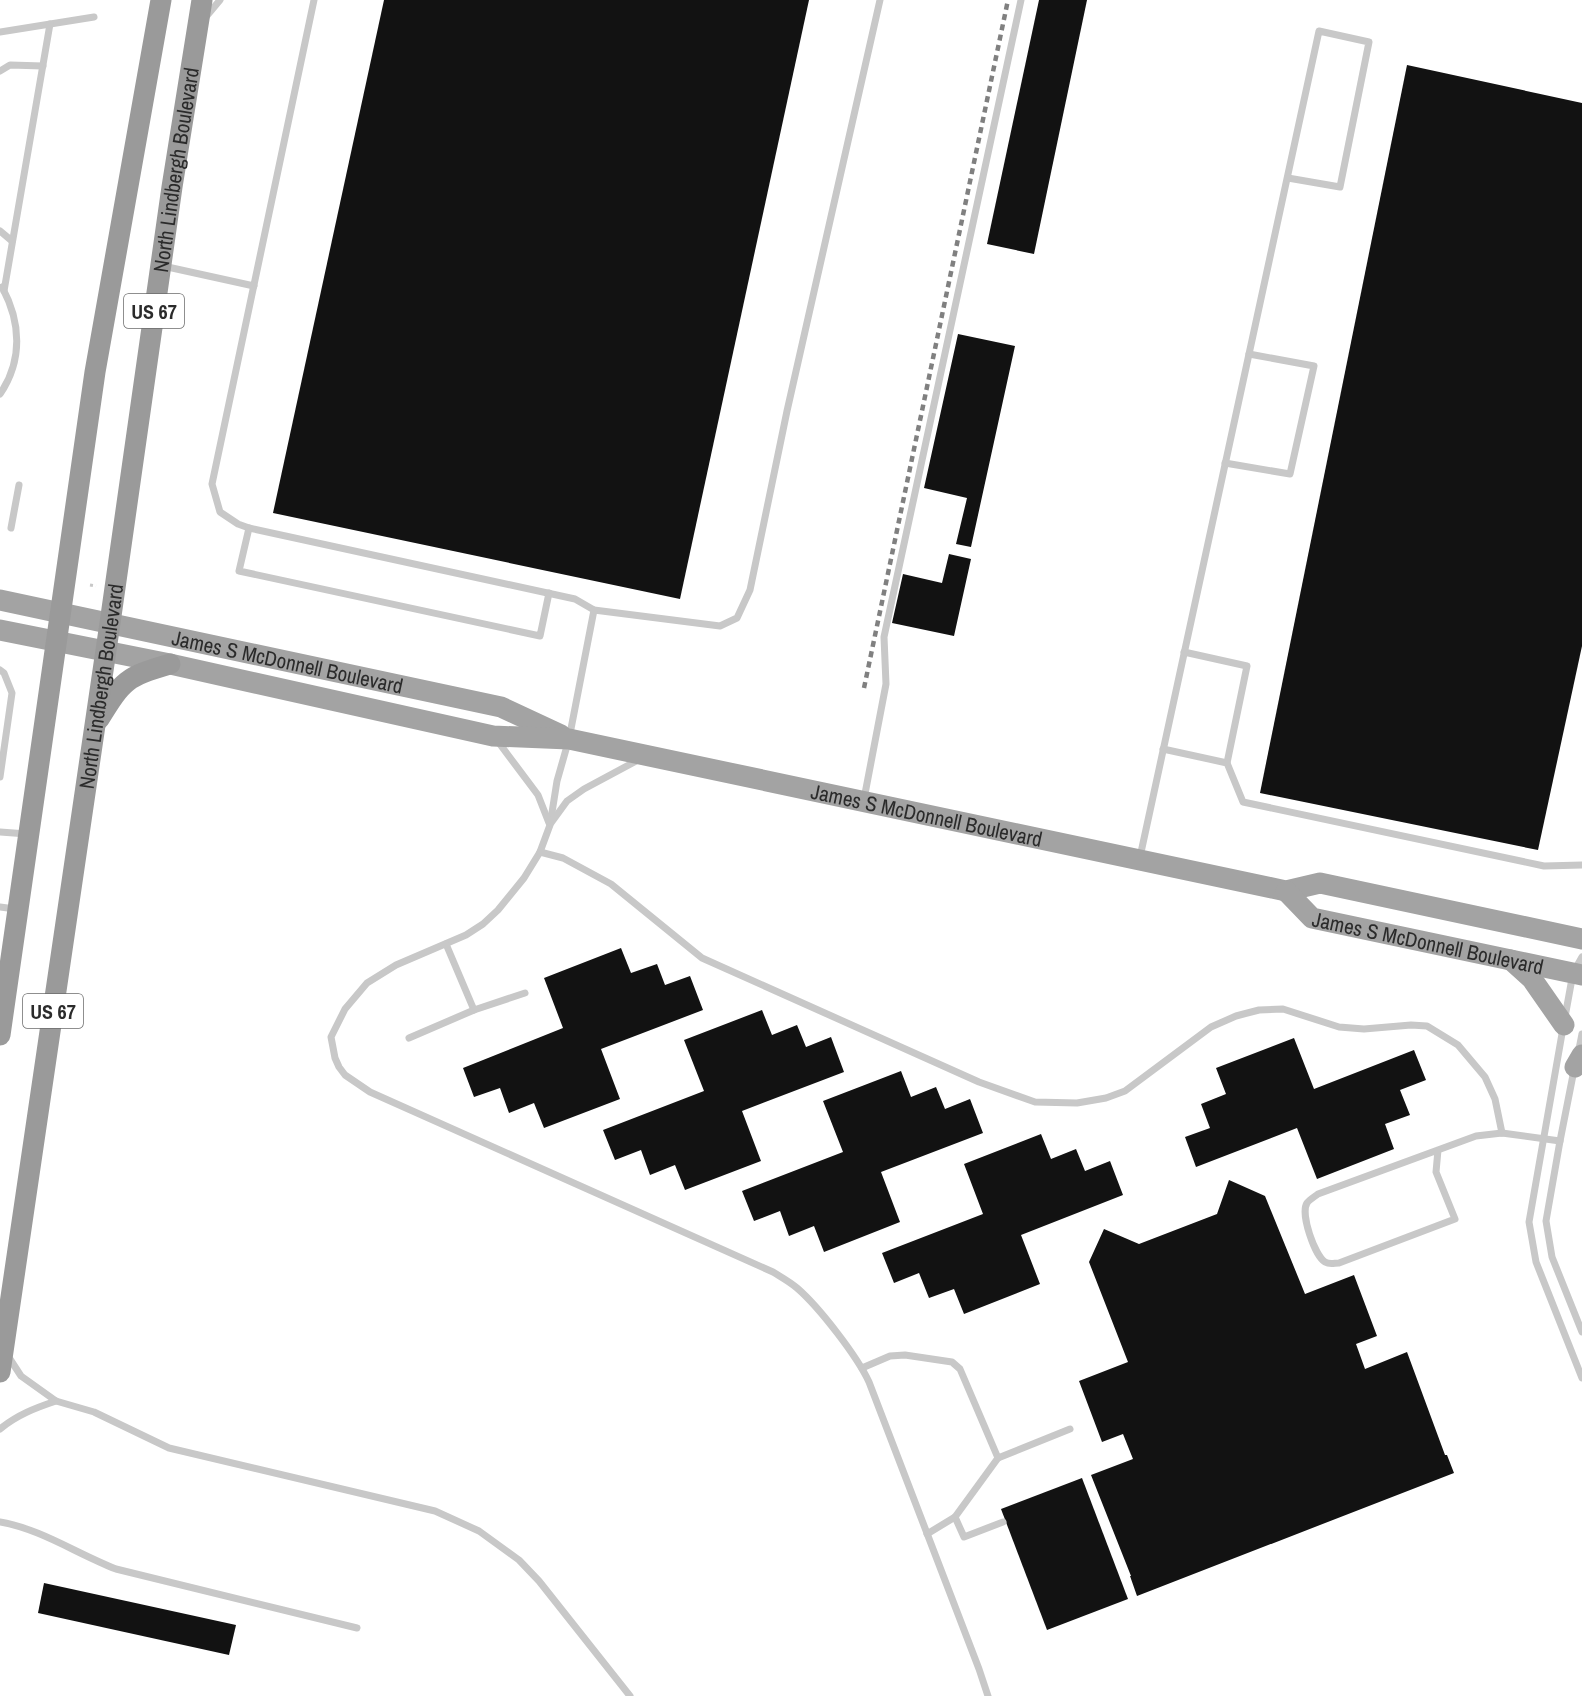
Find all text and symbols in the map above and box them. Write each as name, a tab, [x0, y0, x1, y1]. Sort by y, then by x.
street label: North Lindbergh Boulevard	[146, 65, 205, 274]
road number: US 67	[124, 294, 184, 328]
street label: North Lindbergh Boulevard	[71, 582, 130, 791]
street label: James S McDonnell Boulevard	[169, 623, 406, 700]
street label: James S McDonnell Boulevard	[808, 776, 1045, 853]
street label: James S McDonnell Boulevard	[1310, 904, 1546, 981]
road number: US 67	[23, 994, 83, 1028]

